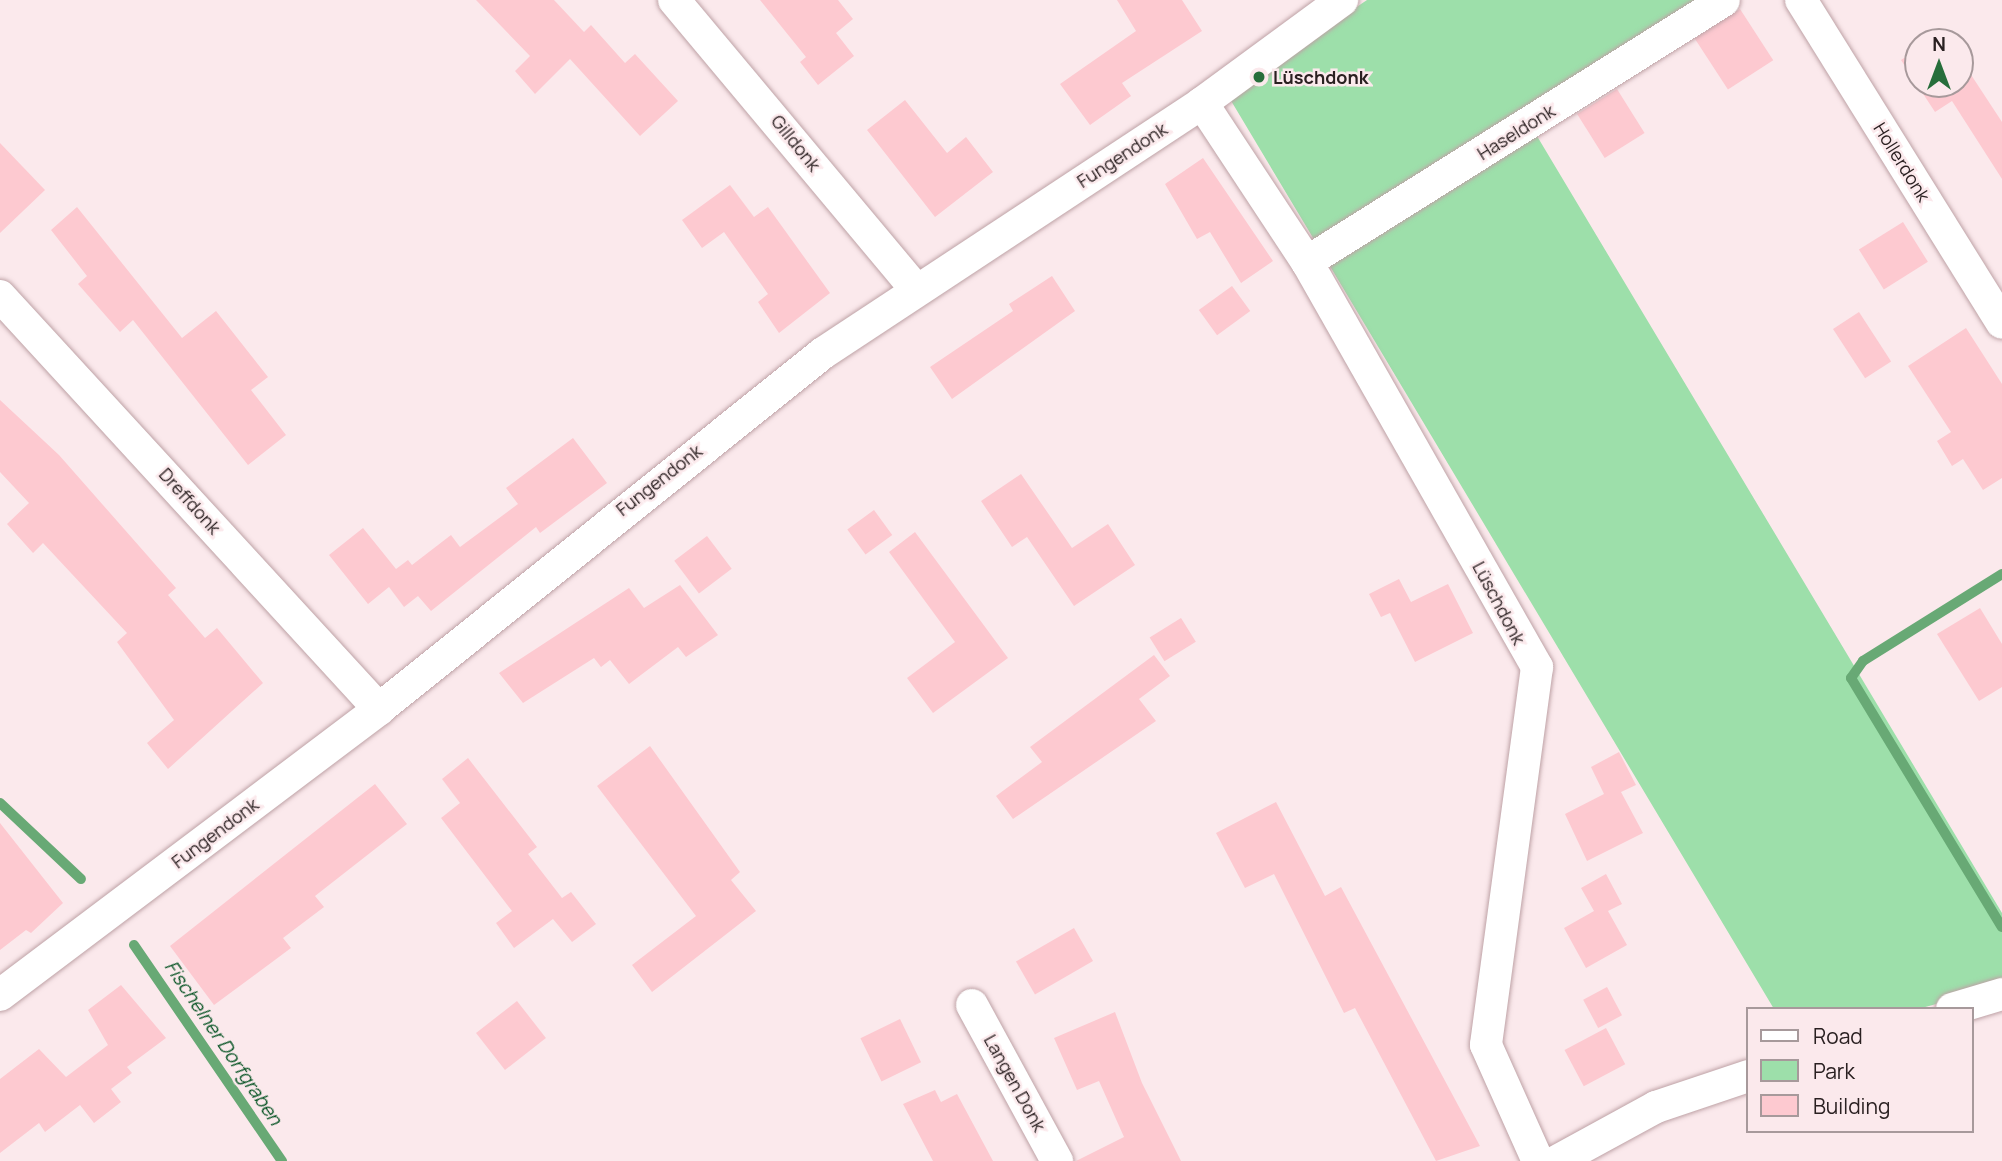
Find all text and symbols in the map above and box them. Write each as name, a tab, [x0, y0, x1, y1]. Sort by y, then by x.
north arrow	[1904, 28, 1974, 98]
text: N	[1932, 31, 1946, 57]
place label: Lüschdonk	[1273, 66, 1368, 88]
marker: Lüschdonk	[1251, 69, 1267, 85]
street label: Haseldonk	[1473, 100, 1559, 164]
street label: Gilldonk	[767, 110, 825, 176]
street label: Fungendonk	[1073, 118, 1171, 192]
street label: Hollerdonk	[1869, 118, 1935, 206]
street label: Fungendonk	[612, 440, 706, 520]
street label: Dreffdonk	[155, 464, 225, 538]
street label: Lüschdonk	[1468, 558, 1530, 648]
street label: Fungendonk	[167, 793, 263, 873]
water label: Fischelner Dorfgraben	[159, 956, 287, 1130]
legend	[1746, 1007, 1974, 1133]
text: Road	[1813, 1022, 1863, 1050]
street label: Langen Donk	[980, 1031, 1050, 1135]
text: Park	[1813, 1057, 1855, 1085]
text: Building	[1813, 1092, 1890, 1120]

